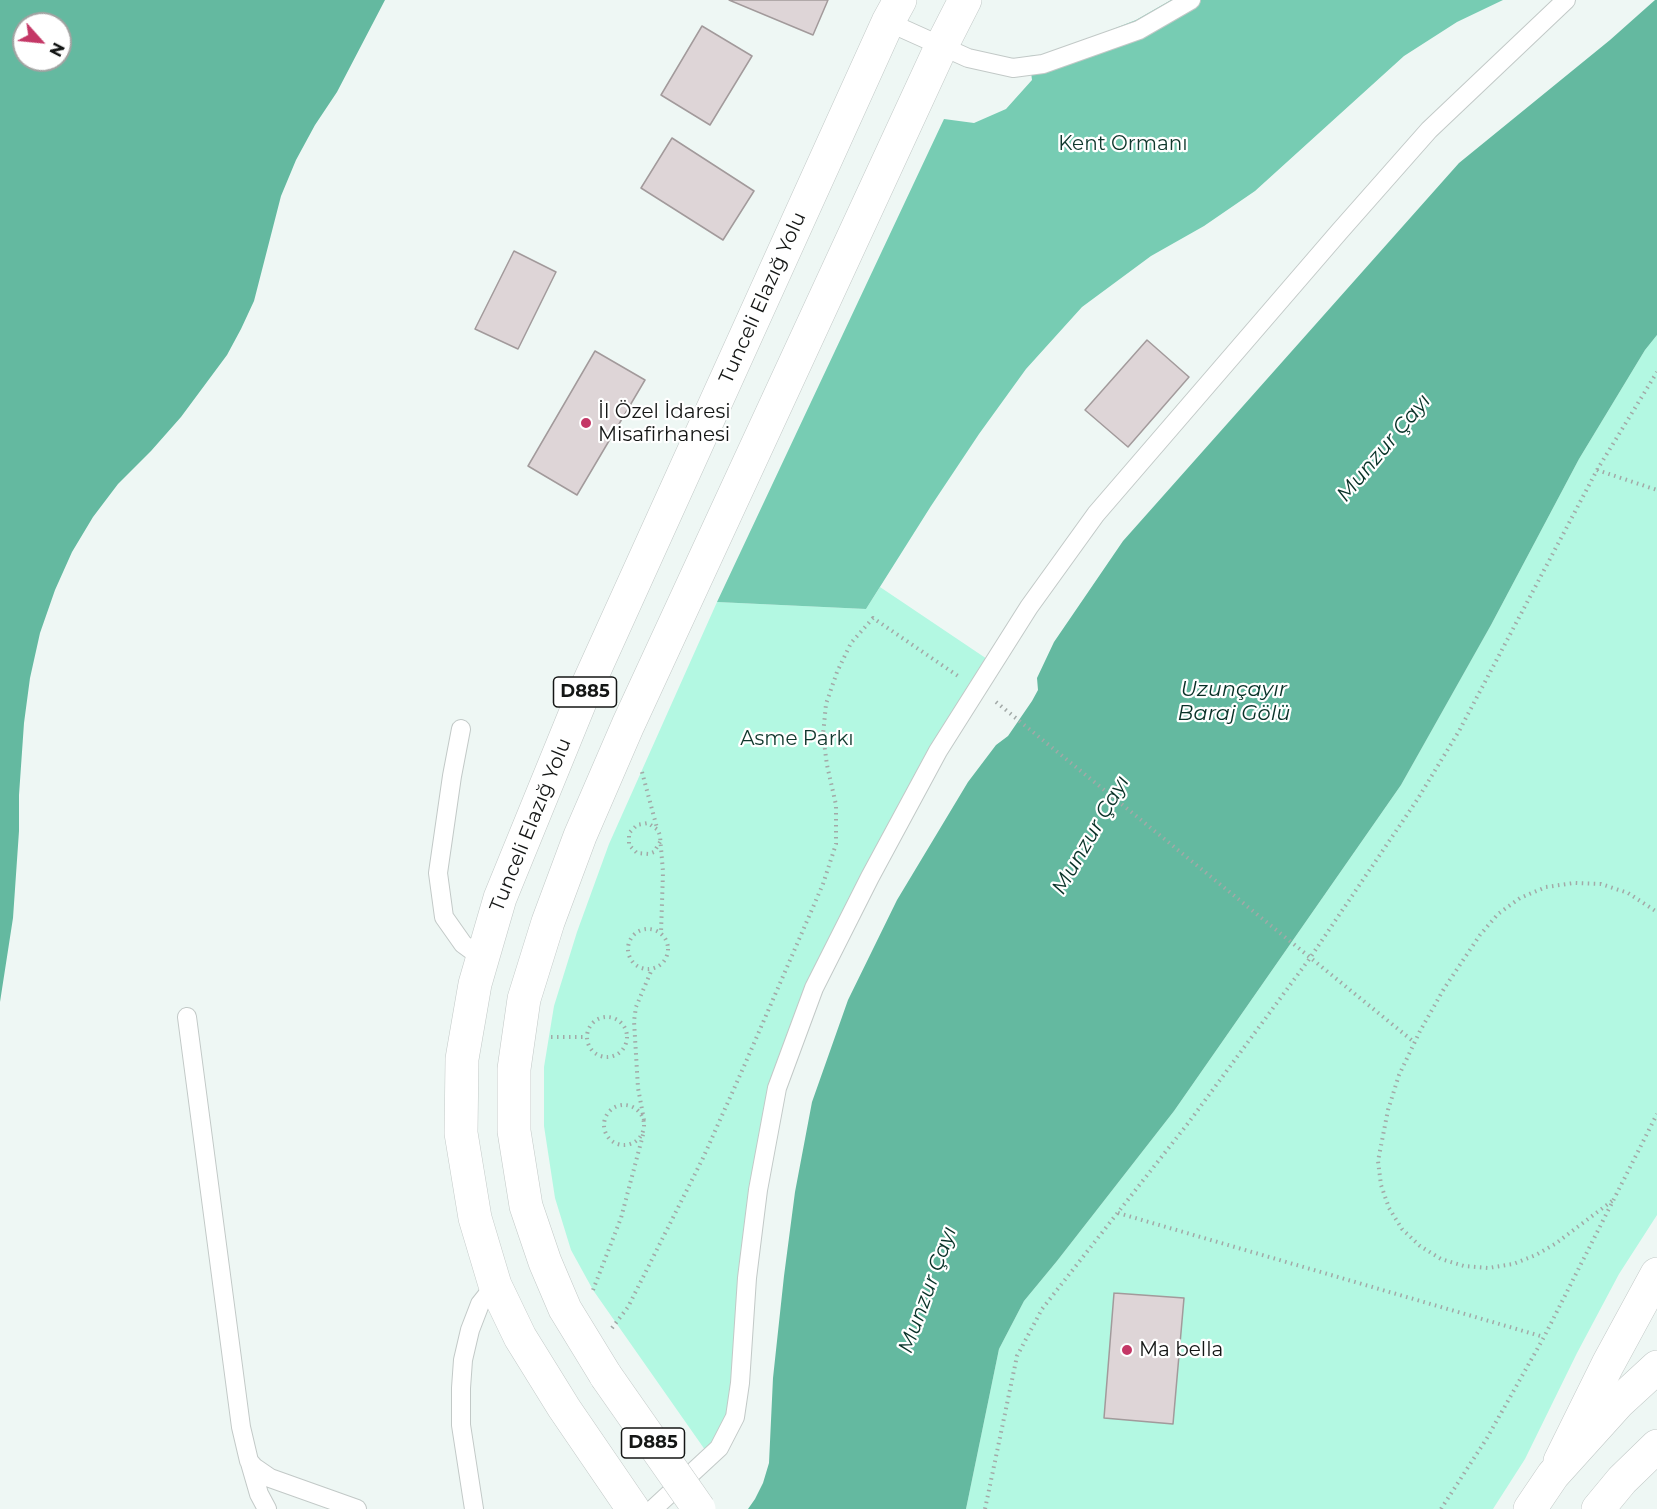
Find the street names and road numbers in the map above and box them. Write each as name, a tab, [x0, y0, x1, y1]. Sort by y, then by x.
street label: Tunceli Elazığ Yolu	[714, 208, 812, 388]
road number: D885	[554, 677, 616, 707]
street label: Tunceli Elazığ Yolu	[485, 735, 577, 915]
road number: D885	[622, 1428, 684, 1458]

